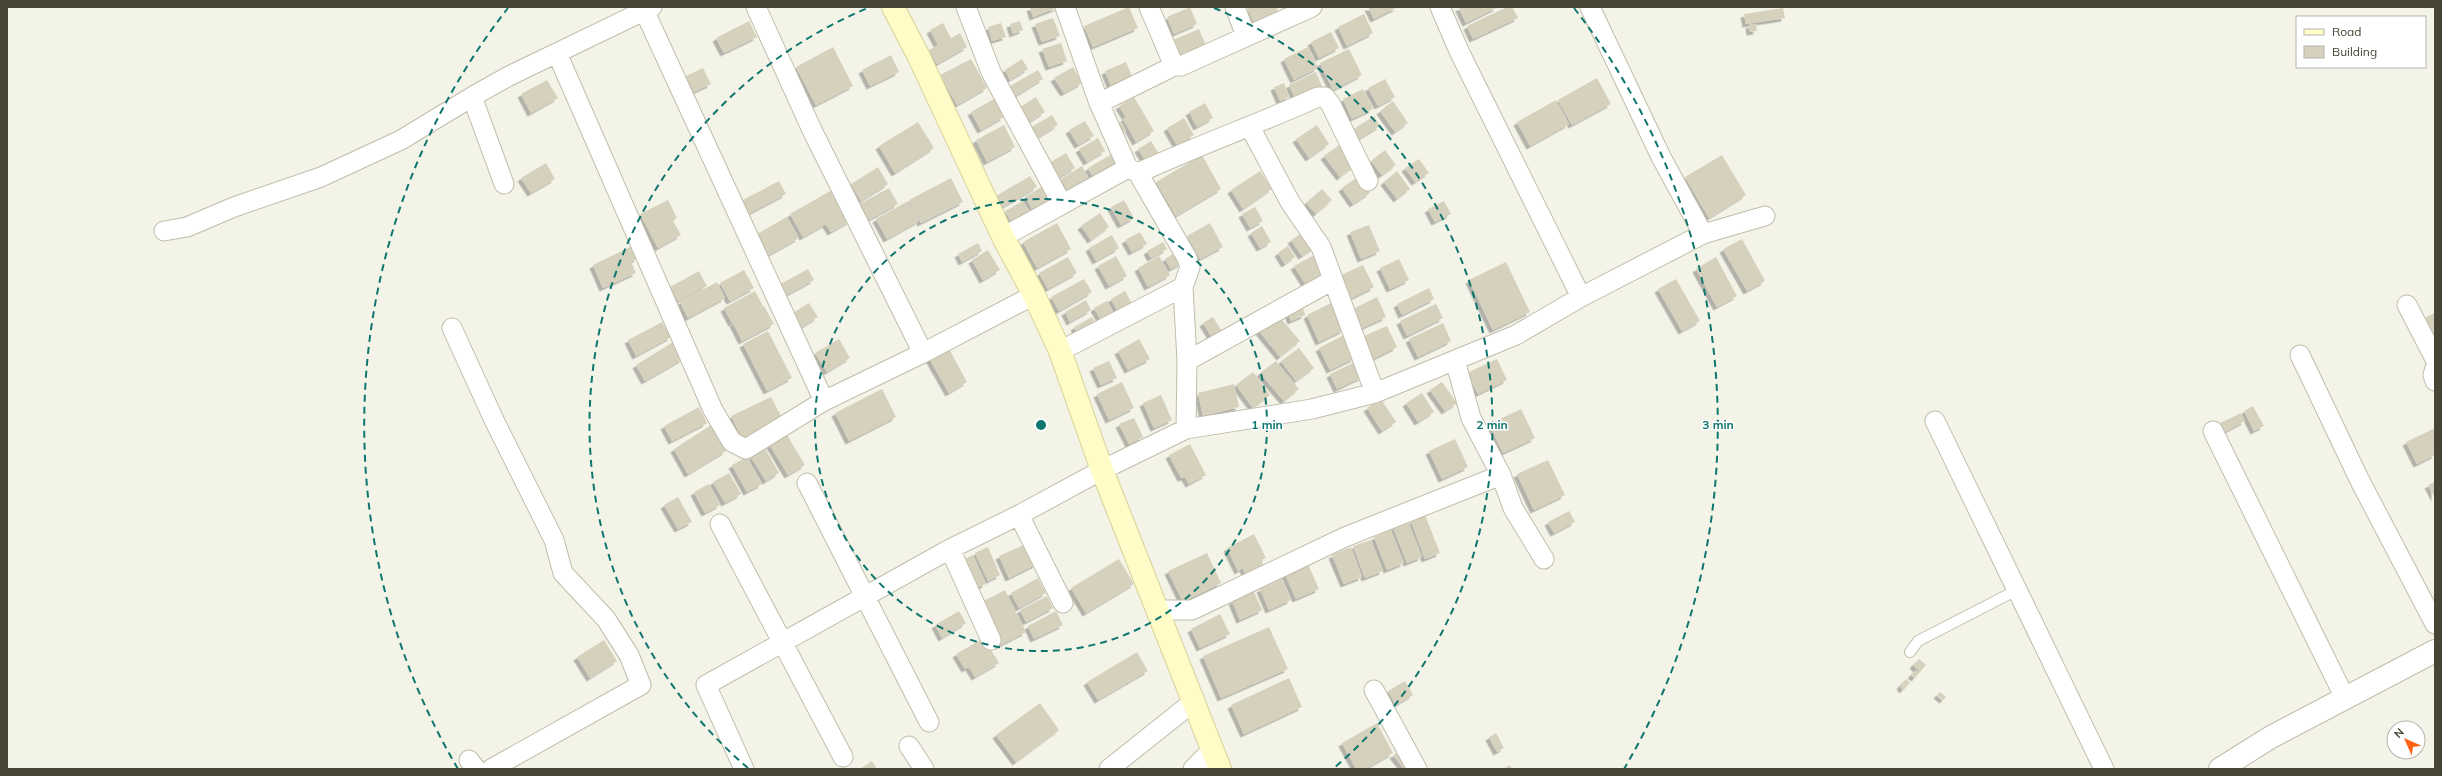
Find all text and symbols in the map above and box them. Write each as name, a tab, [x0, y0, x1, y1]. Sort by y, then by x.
legend	[2296, 16, 2426, 68]
text: Road	[2332, 24, 2361, 39]
text: Building	[2332, 44, 2377, 59]
text: 1 min	[1251, 417, 1283, 432]
text: 2 min	[1476, 417, 1508, 432]
text: 3 min	[1702, 417, 1734, 432]
centre of rings	[1034, 418, 1048, 432]
north arrow	[2386, 720, 2426, 760]
text: N	[2391, 725, 2407, 741]

